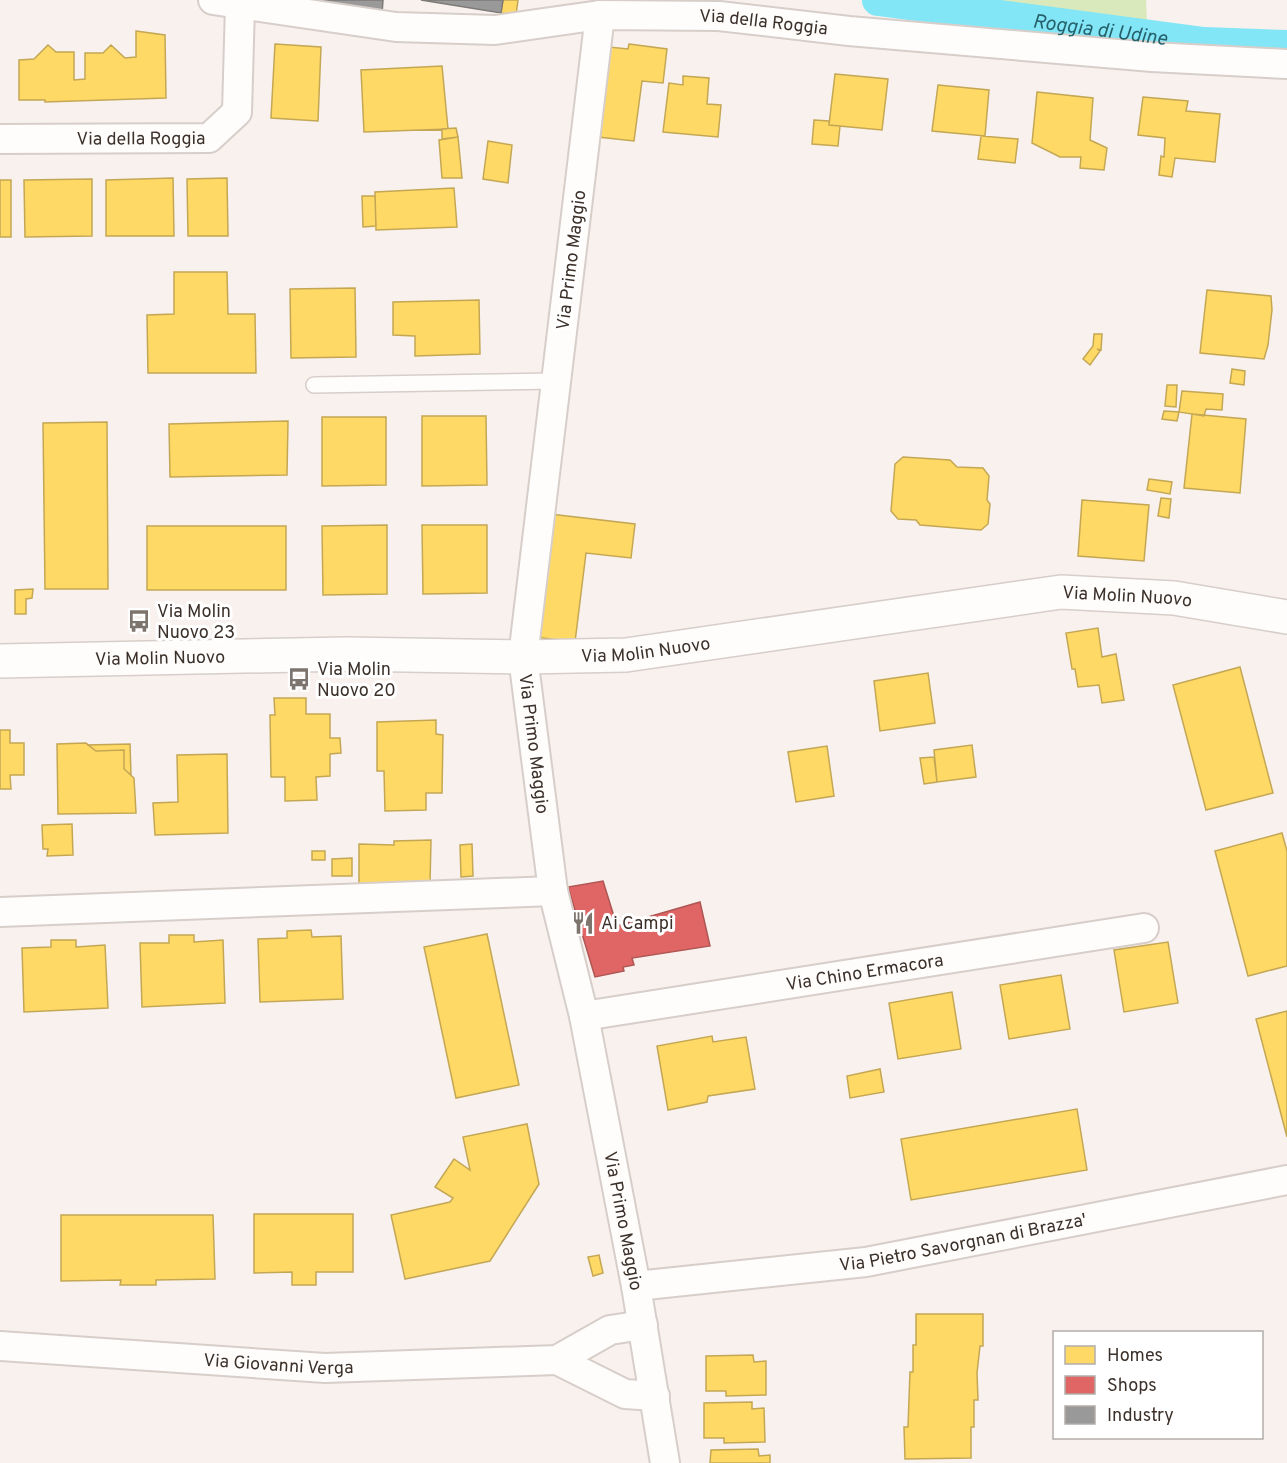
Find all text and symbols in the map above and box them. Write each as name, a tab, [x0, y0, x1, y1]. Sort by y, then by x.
street label: Via della Roggia	[699, 6, 829, 41]
water label: Roggia di Udine	[1031, 10, 1169, 53]
street label: Via della Roggia	[76, 128, 206, 152]
street label: Via Primo Maggio	[552, 189, 593, 332]
street label: Via Molin Nuovo	[1062, 582, 1194, 614]
place label: Via Molin Nuovo 23	[157, 601, 235, 645]
bus stop icon: Via Molin Nuovo 23	[126, 608, 152, 634]
street label: Via Molin Nuovo	[581, 633, 712, 669]
street label: Via Molin Nuovo	[95, 646, 225, 672]
place label: Via Molin Nuovo 20	[317, 659, 396, 703]
bus stop icon: Via Molin Nuovo 20	[286, 666, 312, 692]
street label: Via Primo Maggio	[512, 672, 553, 815]
restaurant icon: Ai Campi	[570, 910, 596, 936]
place label: Ai Campi	[601, 913, 674, 936]
street label: Via Chino Ermacora	[784, 950, 945, 997]
street label: Via Primo Maggio	[597, 1150, 647, 1293]
street label: Via Pietro Savorgnan di Brazza'	[838, 1209, 1089, 1278]
legend	[1053, 1331, 1263, 1439]
text: Homes	[1107, 1345, 1163, 1368]
street label: Via Giovanni Verga	[202, 1350, 354, 1381]
text: Shops	[1107, 1375, 1157, 1398]
text: Industry	[1107, 1405, 1174, 1428]

